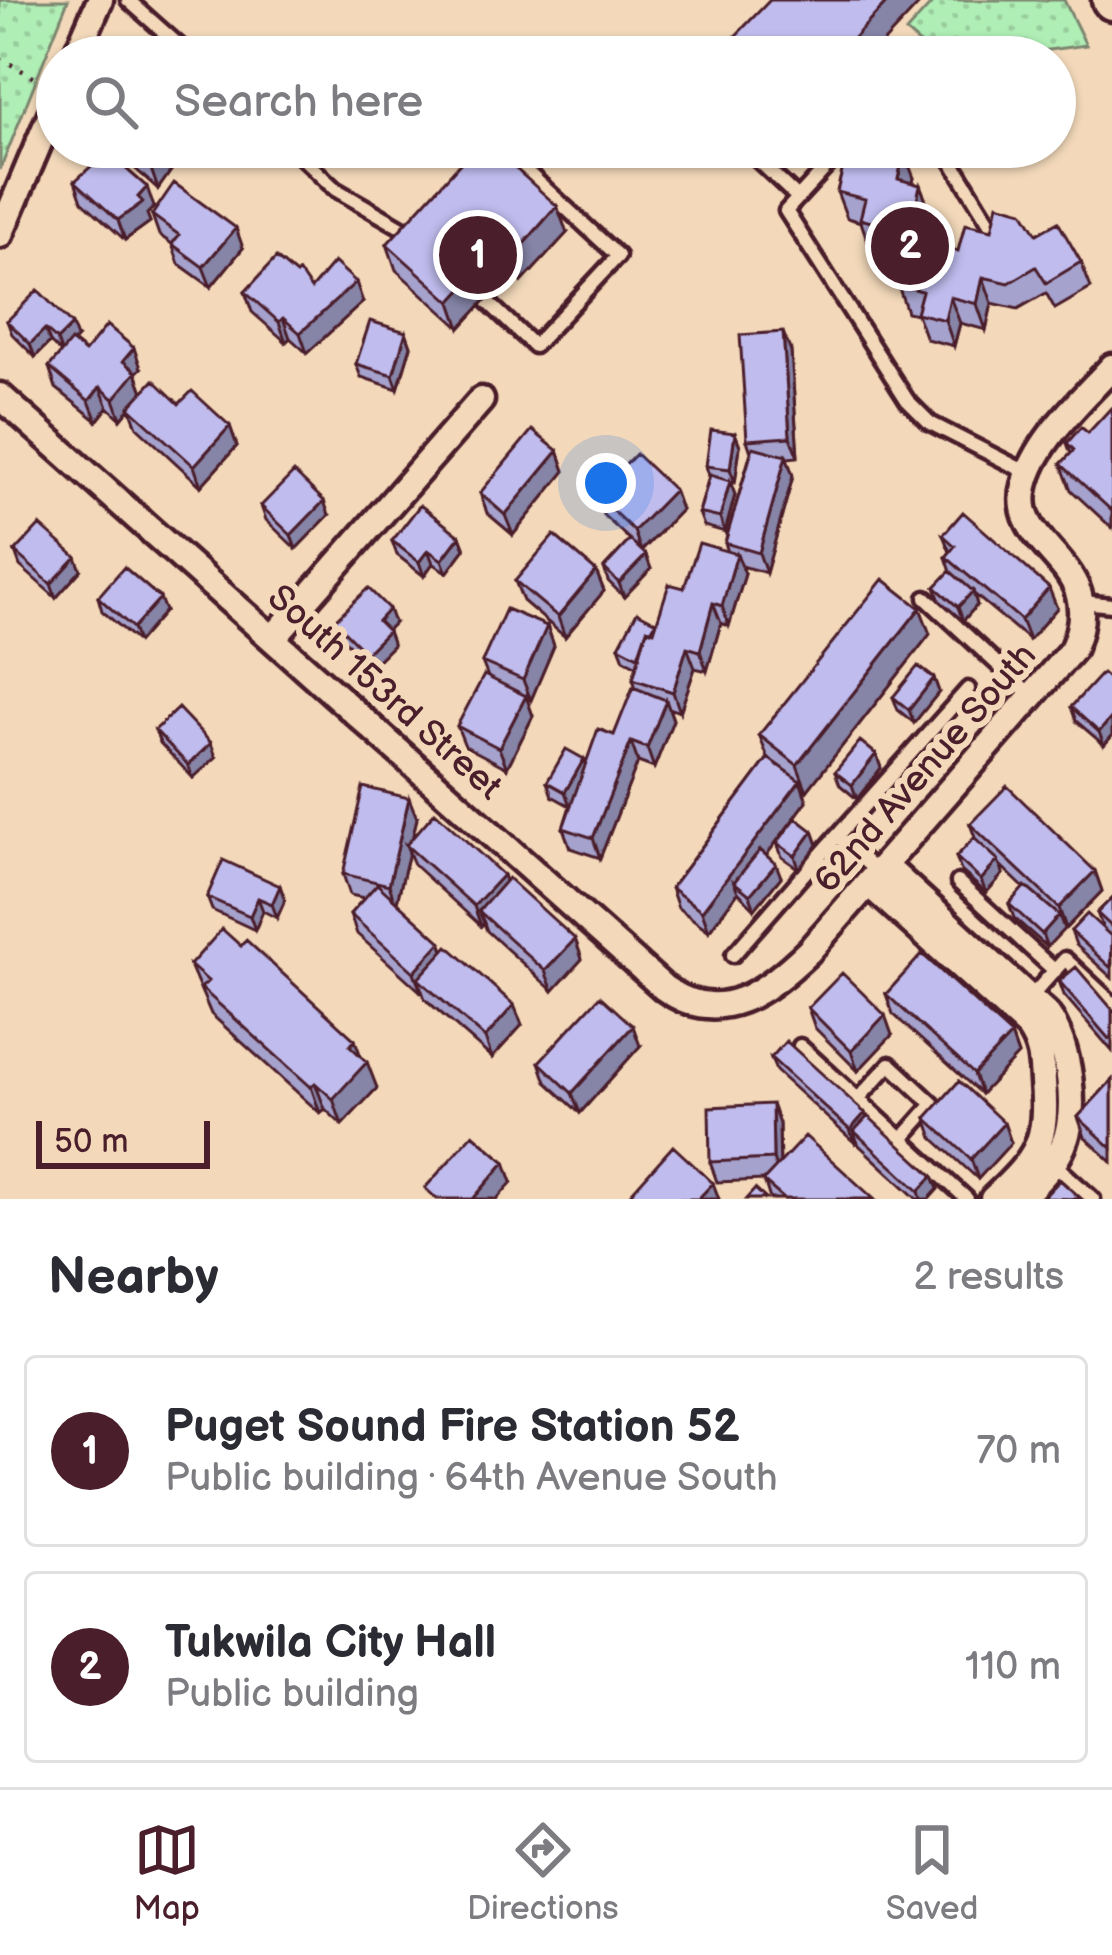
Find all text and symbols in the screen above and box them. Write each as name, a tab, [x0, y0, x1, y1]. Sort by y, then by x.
search box	[36, 36, 1076, 168]
icon: search	[78, 69, 144, 135]
text: Search here	[174, 75, 423, 130]
pin: 2	[871, 201, 949, 291]
pin: 1	[439, 210, 517, 300]
your location	[576, 453, 636, 513]
street label: South 153rd Street	[258, 576, 510, 809]
street label: 62nd Avenue South	[806, 635, 1046, 902]
scale bar	[36, 1115, 210, 1168]
text: 50 m	[54, 1122, 129, 1162]
text: Nearby	[48, 1247, 219, 1308]
text: 2 results	[913, 1254, 1064, 1301]
text: Puget Sound Fire Station 52	[165, 1400, 740, 1455]
text: 1	[82, 1428, 98, 1475]
text: 70 m	[976, 1428, 1061, 1475]
text: Public building · 64th Avenue South	[165, 1455, 778, 1502]
text: Tukwila City Hall	[165, 1616, 496, 1671]
text: 2	[78, 1644, 102, 1691]
text: 110 m	[965, 1644, 1061, 1691]
text: Public building	[165, 1671, 419, 1718]
tab: Map	[134, 1817, 200, 1929]
tab: Directions	[467, 1817, 619, 1929]
tab: Saved	[886, 1817, 978, 1929]

